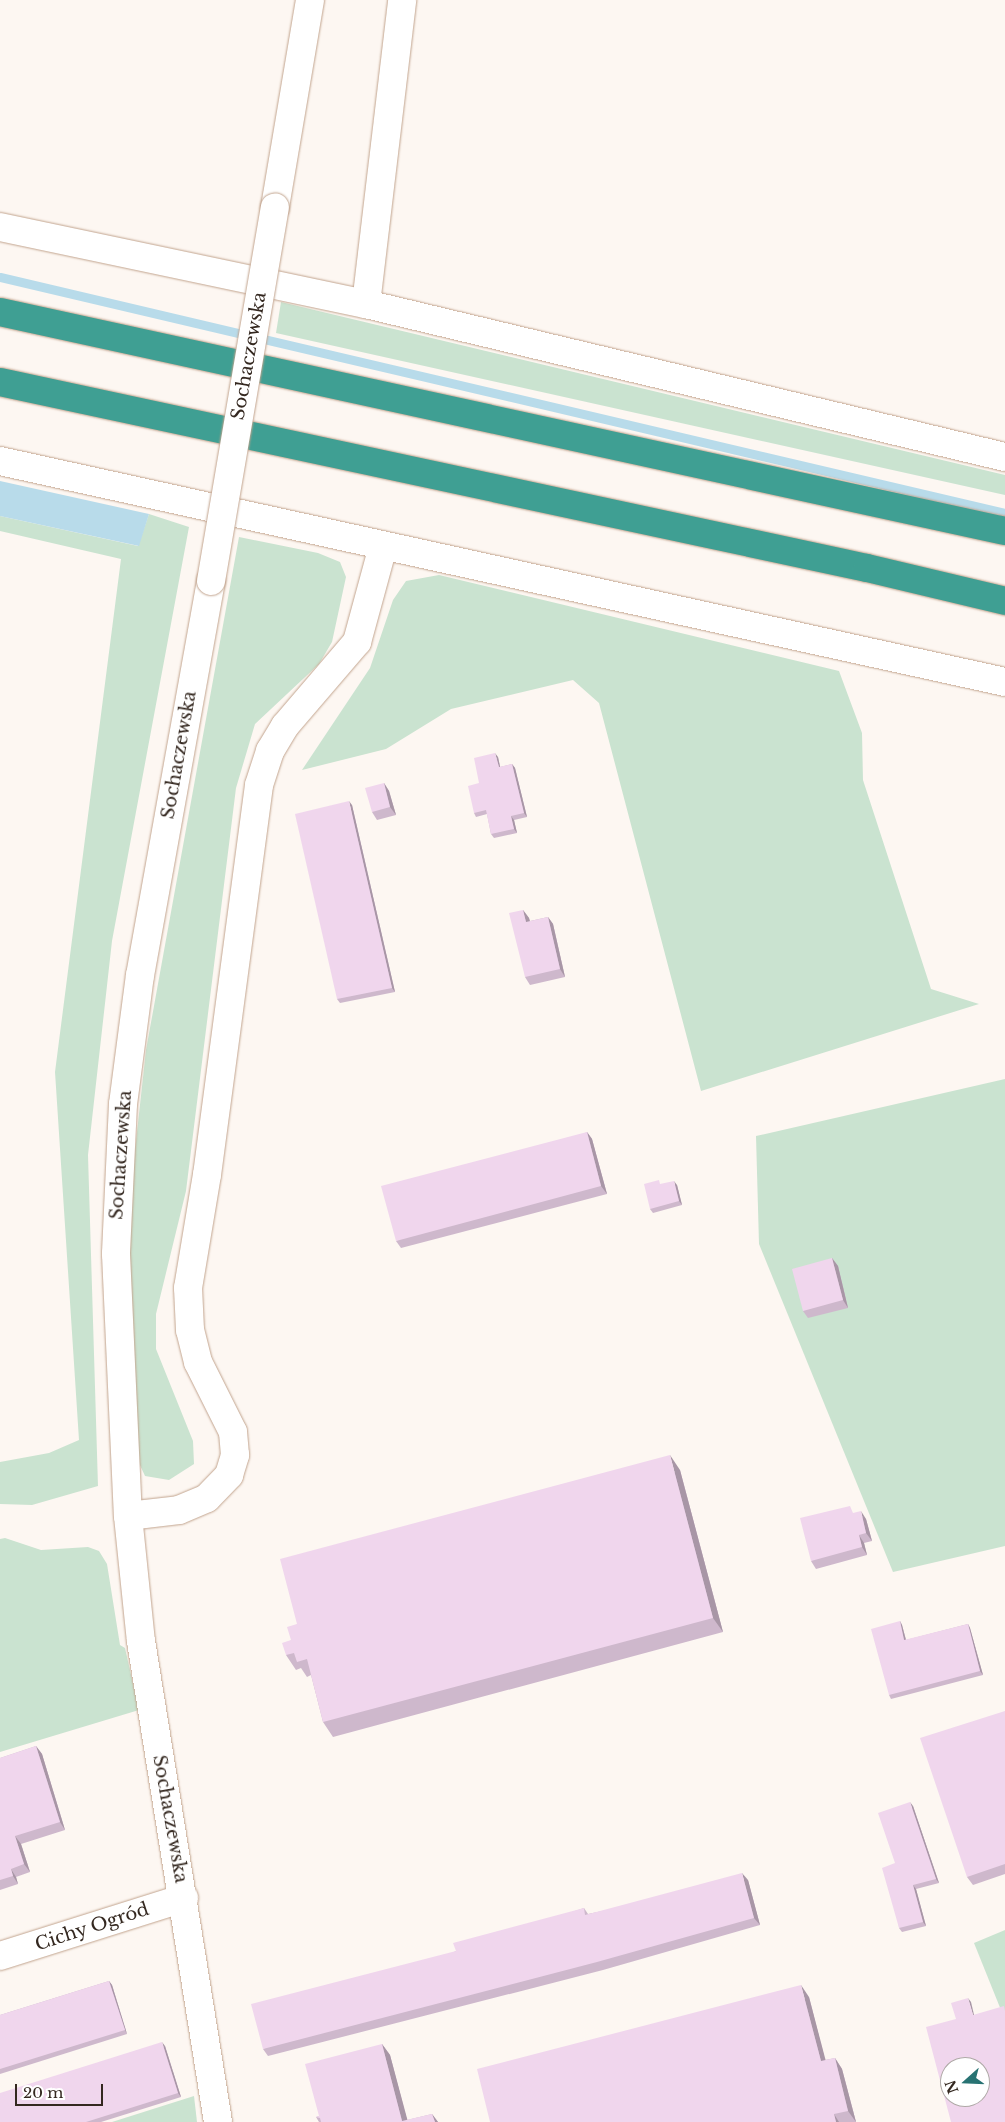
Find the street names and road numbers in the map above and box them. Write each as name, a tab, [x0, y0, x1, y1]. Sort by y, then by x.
street label: Sochaczewska	[227, 290, 271, 422]
street label: Sochaczewska	[157, 689, 201, 821]
street label: Sochaczewska	[106, 1090, 136, 1220]
street label: Sochaczewska	[148, 1753, 192, 1885]
street label: Cichy Ogród	[32, 1898, 152, 1956]

